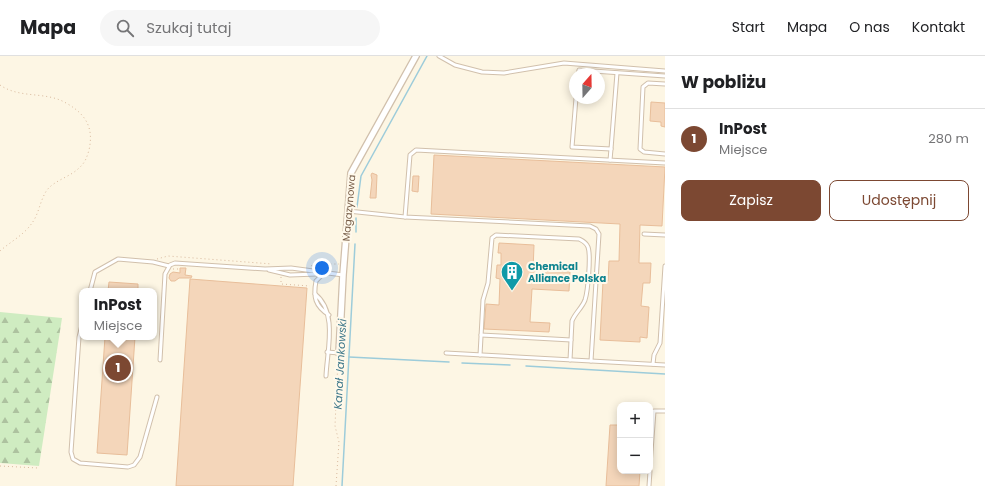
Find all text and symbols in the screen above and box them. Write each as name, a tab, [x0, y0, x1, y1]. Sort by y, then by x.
search box	[100, 10, 380, 46]
text: Mapa	[20, 14, 76, 41]
icon: search	[114, 17, 136, 39]
text: Szukaj tutaj	[146, 17, 231, 38]
text: Start	[732, 17, 765, 37]
text: Mapa	[787, 17, 827, 37]
text: O nas	[849, 17, 890, 37]
text: Kontakt	[912, 17, 965, 37]
north arrow	[569, 68, 605, 104]
text: W pobliżu	[681, 70, 766, 94]
text: InPost	[719, 118, 767, 139]
text: 1	[692, 129, 696, 148]
text: 280 m	[928, 129, 969, 148]
text: Miejsce	[719, 140, 767, 159]
street label: Magazynowa	[339, 174, 359, 242]
button: Zapisz	[681, 180, 821, 221]
button: Udostępnij	[829, 180, 969, 221]
your location	[312, 258, 332, 278]
building icon: Chemical Alliance Polska	[499, 259, 525, 292]
place label: Chemical Alliance Polska	[528, 259, 606, 286]
popup	[79, 288, 157, 340]
text: InPost	[94, 294, 142, 315]
text: Miejsce	[94, 316, 142, 335]
water label: Kanał Jankowski	[330, 318, 350, 410]
pin: 1	[105, 353, 131, 383]
map controls	[617, 402, 653, 474]
button: +	[617, 402, 653, 438]
button: −	[617, 438, 653, 474]

